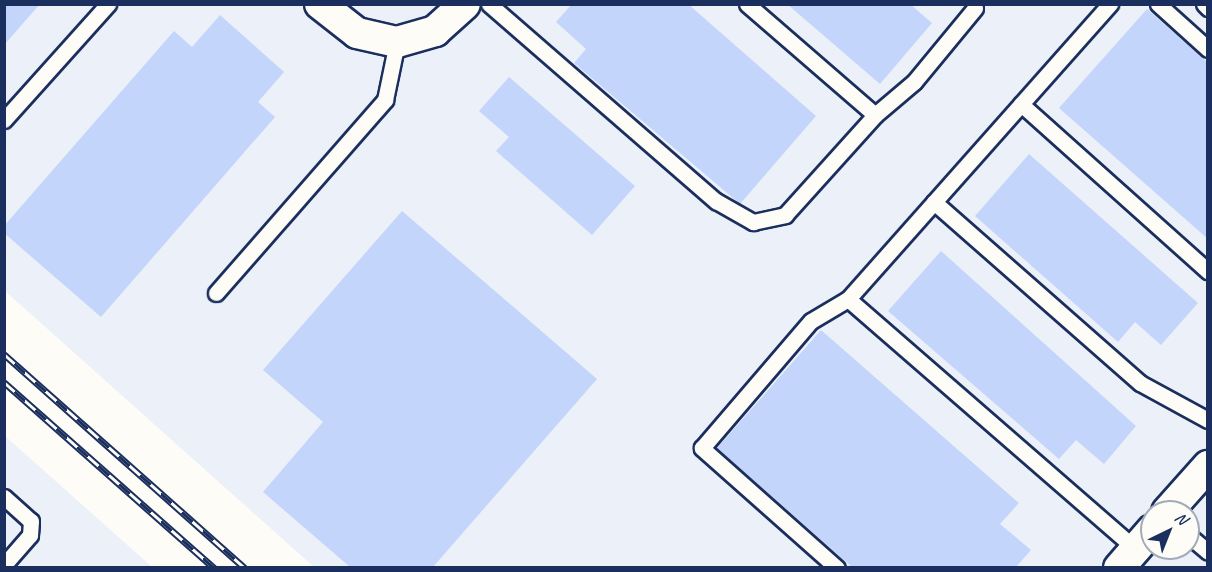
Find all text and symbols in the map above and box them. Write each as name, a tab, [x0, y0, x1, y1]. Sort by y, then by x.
north arrow	[1140, 500, 1200, 560]
text: N	[1170, 508, 1191, 529]

